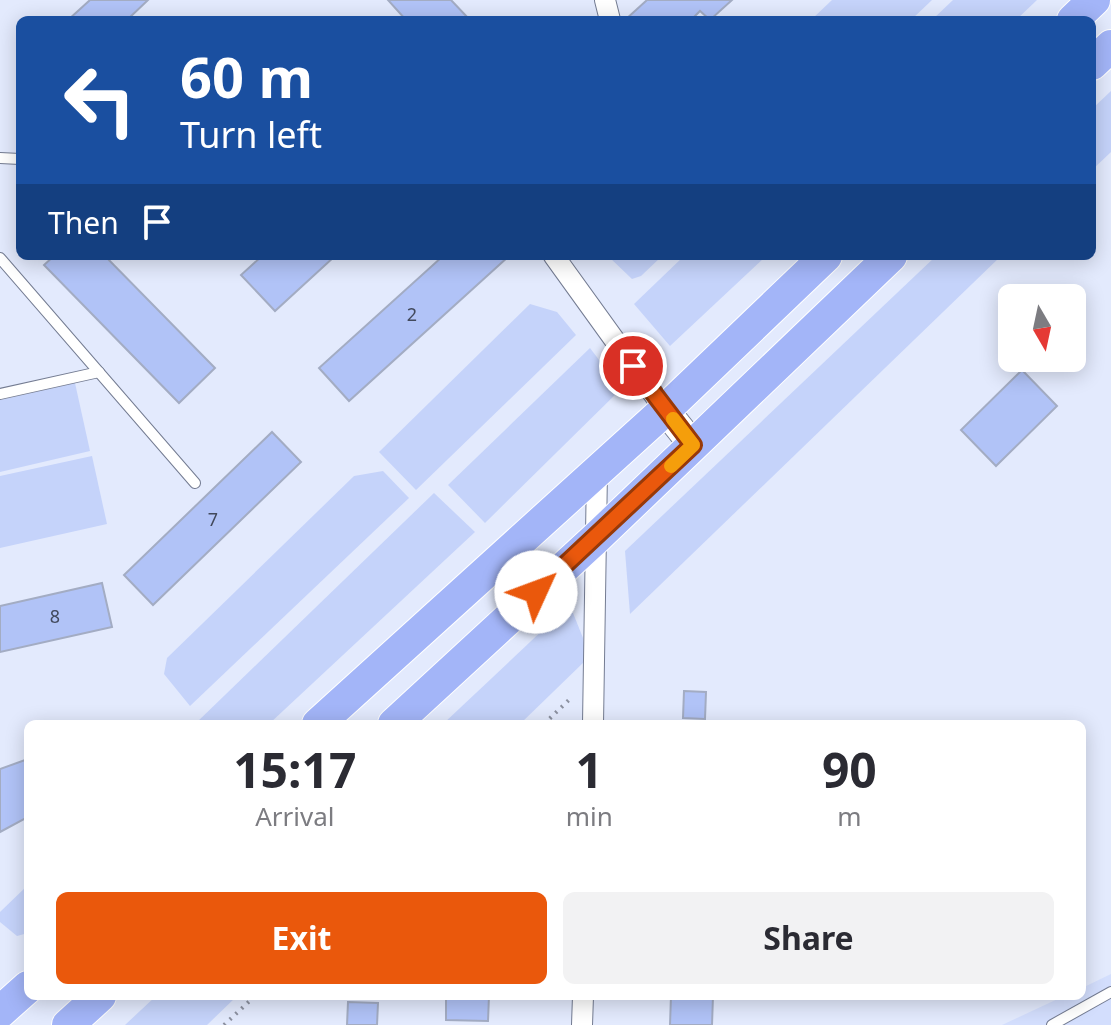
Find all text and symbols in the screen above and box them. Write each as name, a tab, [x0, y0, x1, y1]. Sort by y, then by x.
text: 60 m	[180, 38, 313, 114]
icon: left	[48, 48, 152, 152]
text: Turn left	[180, 110, 322, 159]
icon: arrive	[135, 200, 179, 244]
text: Then	[48, 202, 119, 243]
north arrow	[998, 284, 1086, 372]
map controls	[998, 284, 1086, 372]
house number: 2	[407, 302, 417, 326]
pin	[599, 332, 667, 400]
icon: arrive	[611, 344, 655, 388]
house number: 7	[208, 507, 218, 531]
position arrow	[494, 550, 578, 634]
house number: 8	[50, 604, 60, 628]
text: 15:17	[233, 737, 356, 802]
text: 1	[575, 737, 603, 802]
text: 90	[822, 737, 877, 802]
text: Arrival	[255, 798, 334, 834]
text: min	[566, 798, 613, 834]
text: m	[837, 798, 861, 834]
button: Exit	[56, 892, 547, 984]
button: Share	[563, 892, 1054, 984]

